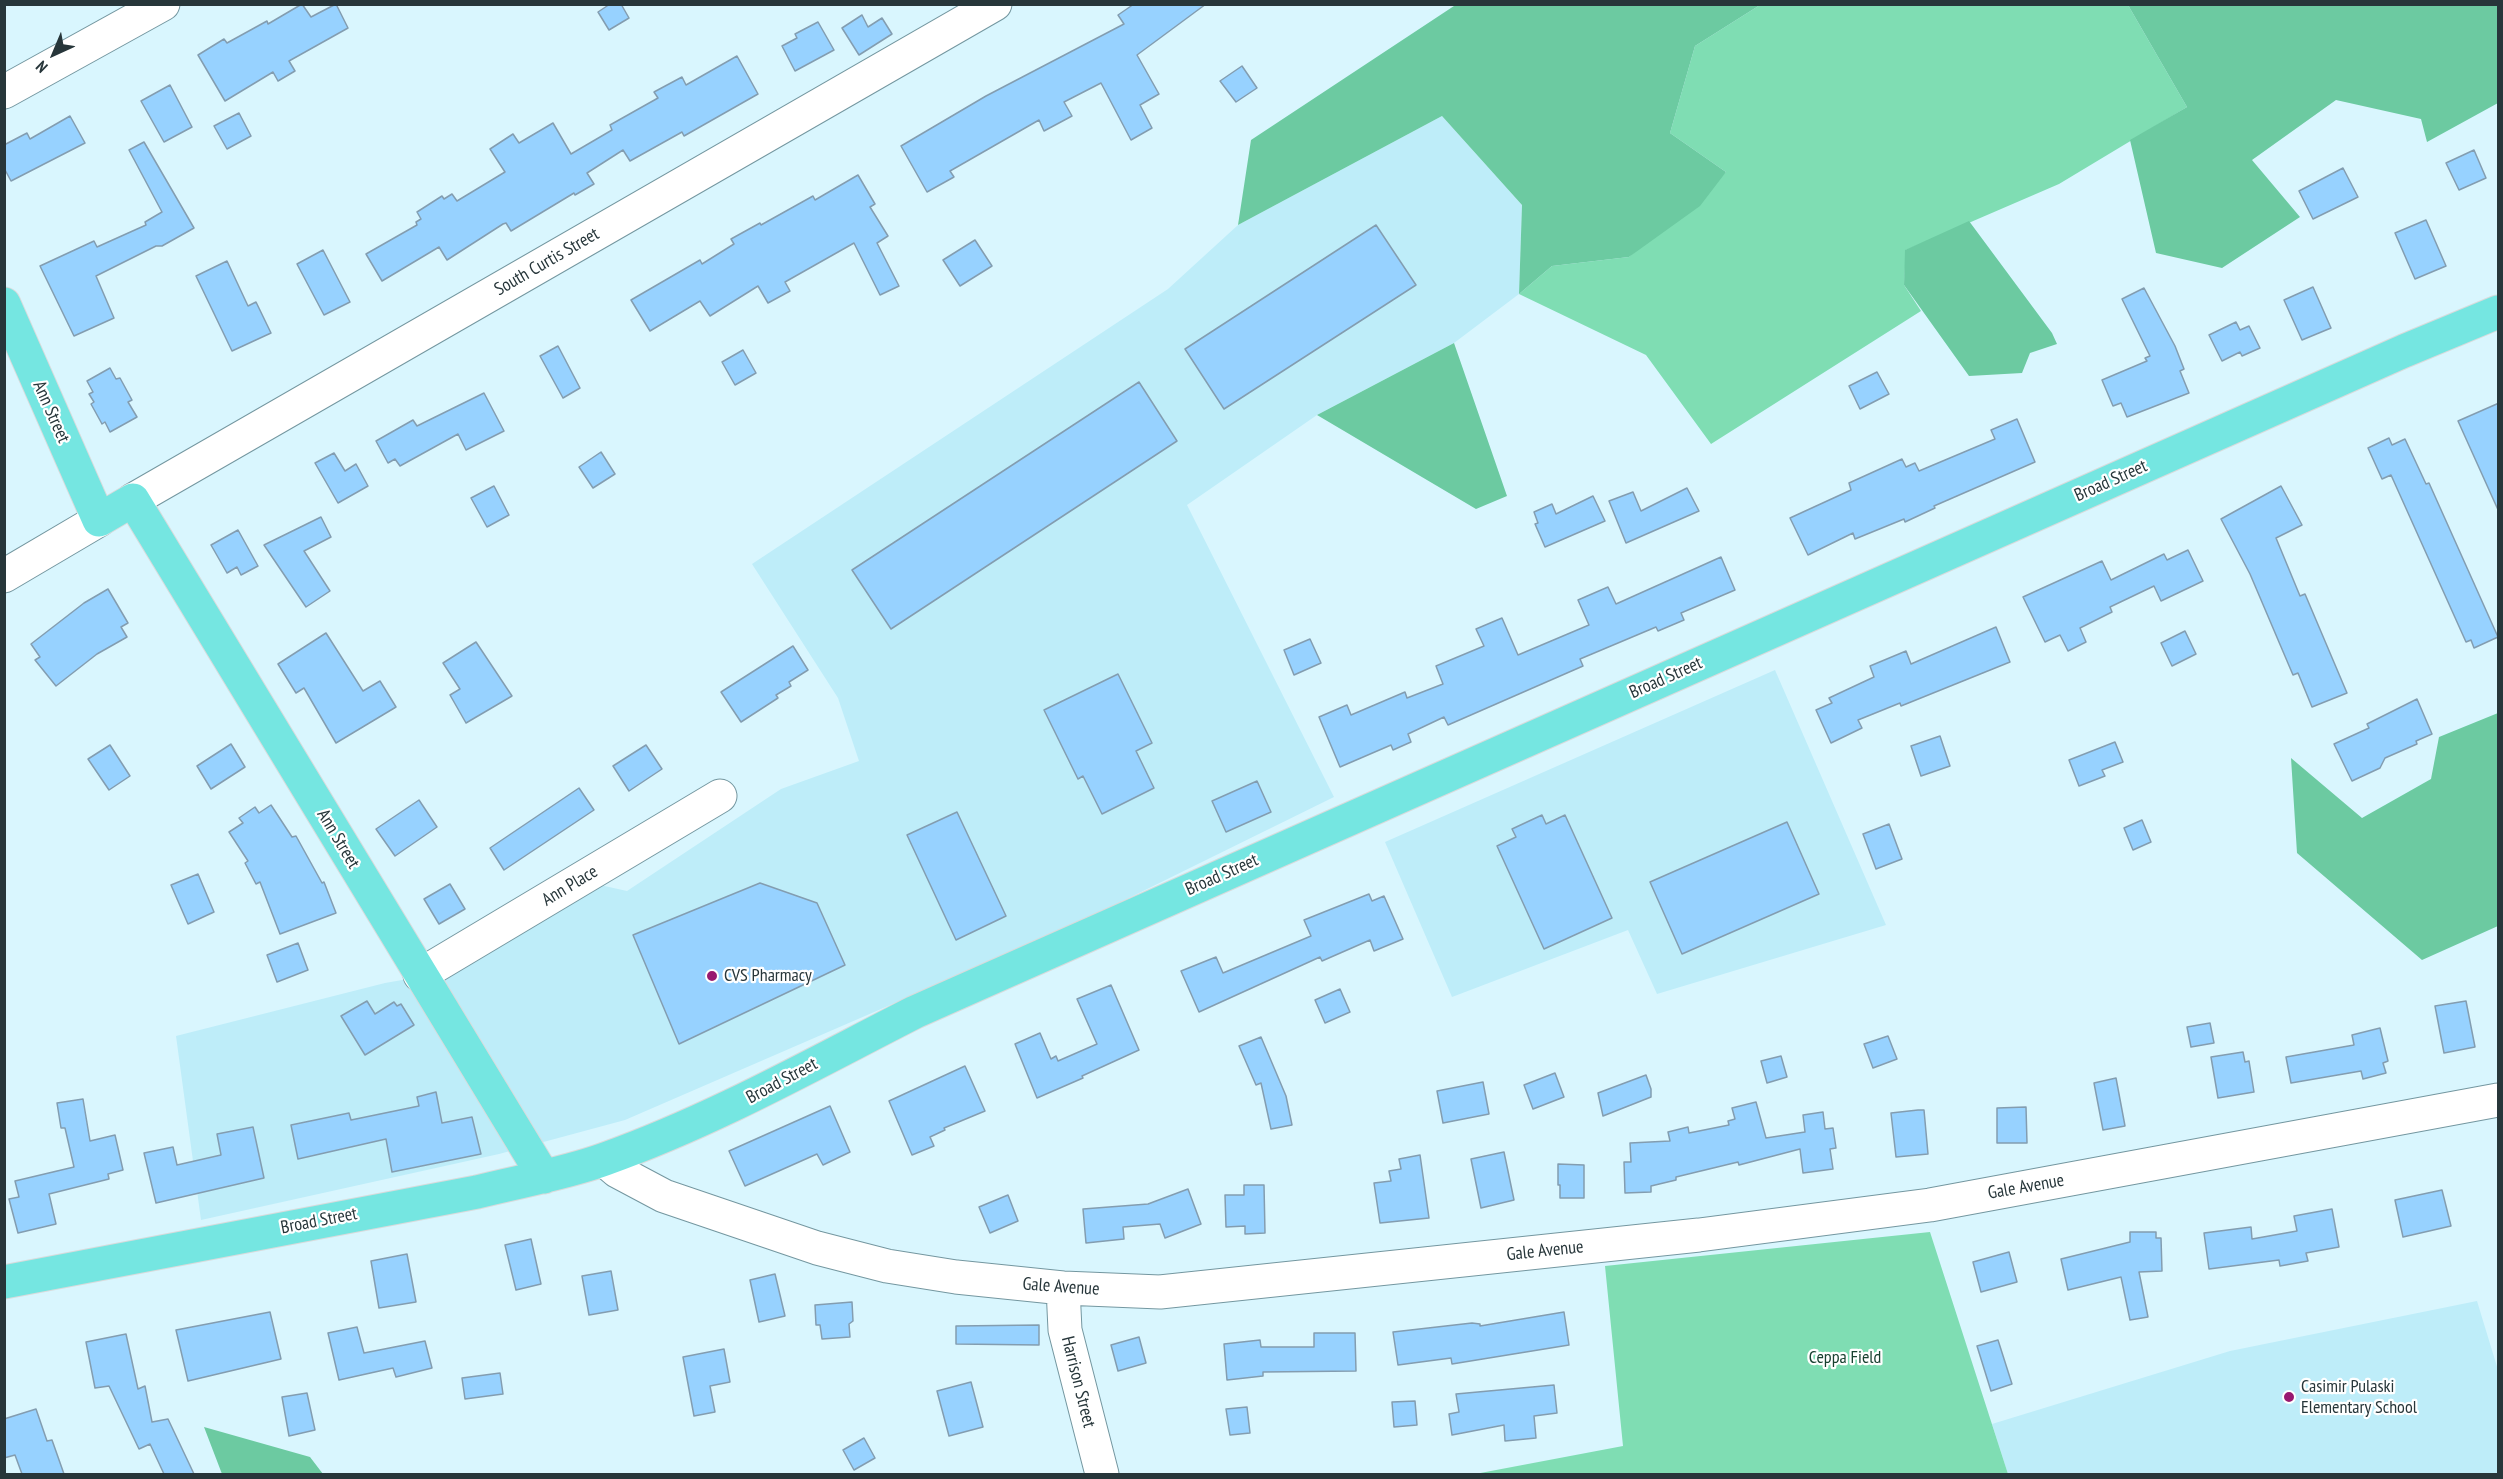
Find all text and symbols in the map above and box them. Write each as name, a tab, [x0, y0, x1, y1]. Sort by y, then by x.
north arrow	[24, 24, 84, 84]
text: N	[31, 57, 52, 77]
street label: South Curtis Street	[491, 223, 603, 301]
street label: Ann Street	[28, 378, 74, 446]
street label: Broad Street	[2071, 455, 2151, 507]
street label: Broad Street	[1626, 652, 1706, 704]
street label: Ann Street	[312, 805, 364, 873]
street label: Broad Street	[1182, 849, 1262, 901]
street label: Ann Place	[538, 861, 602, 911]
place label: CVS Pharmacy	[724, 965, 812, 987]
marker: CVS Pharmacy	[705, 969, 719, 983]
street label: Broad Street	[743, 1053, 821, 1109]
street label: Gale Avenue	[1986, 1170, 2066, 1204]
street label: Broad Street	[279, 1203, 359, 1239]
street label: Gale Avenue	[1506, 1236, 1584, 1266]
street label: Gale Avenue	[1022, 1274, 1100, 1300]
street label: Harrison Street	[1056, 1334, 1100, 1430]
park label: Ceppa Field	[1809, 1347, 1881, 1369]
place label: Casimir Pulaski Elementary School	[2301, 1376, 2417, 1418]
marker: Casimir Pulaski Elementary School	[2282, 1390, 2296, 1404]

